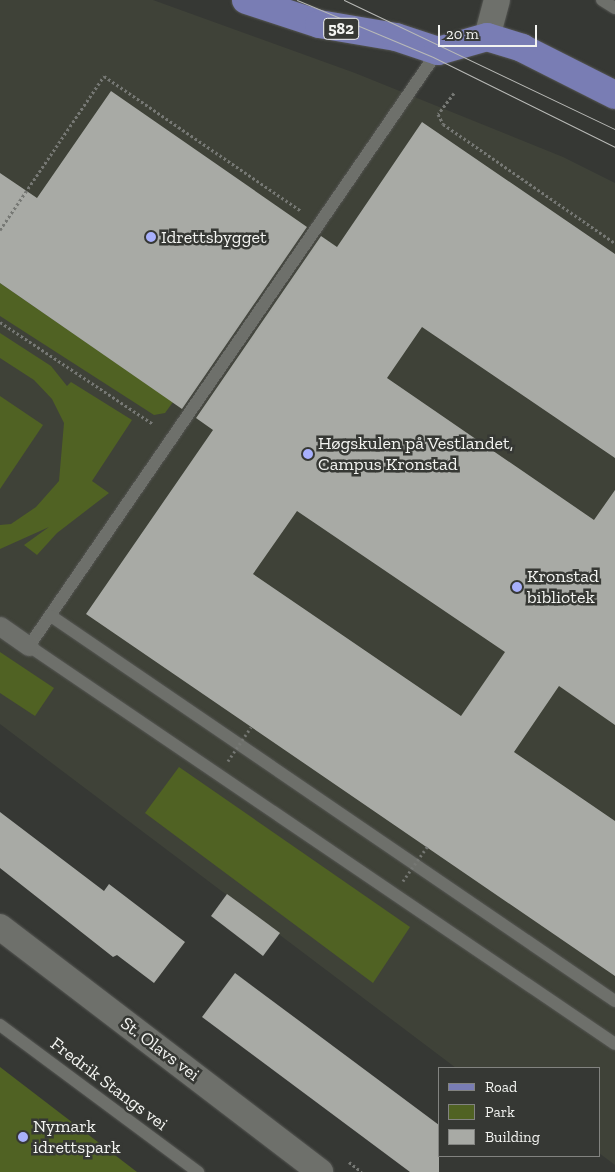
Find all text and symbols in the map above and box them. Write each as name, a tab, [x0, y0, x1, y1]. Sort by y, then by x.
road number: 582	[322, 15, 360, 42]
scale bar	[440, 15, 539, 47]
text: 20 m	[446, 25, 479, 43]
place label: Idrettsbygget	[161, 226, 267, 248]
marker: Idrettsbygget	[145, 231, 157, 243]
place label: Høgskulen på Vestlandet, Campus Kronstad	[318, 433, 514, 476]
marker: Høgskulen på Vestlandet, Campus Kronstad	[302, 448, 314, 460]
place label: Kronstad bibliotek	[527, 566, 599, 608]
marker: Kronstad bibliotek	[511, 581, 523, 593]
street label: St. Olavs vei	[116, 1012, 204, 1086]
street label: Fredrik Stangs vei	[46, 1033, 172, 1135]
legend	[438, 1067, 600, 1157]
text: Road	[485, 1078, 517, 1096]
text: Park	[485, 1103, 515, 1121]
place label: Nymark idrettspark	[33, 1116, 121, 1158]
text: Building	[485, 1128, 540, 1146]
marker: Nymark idrettspark	[17, 1131, 29, 1143]

